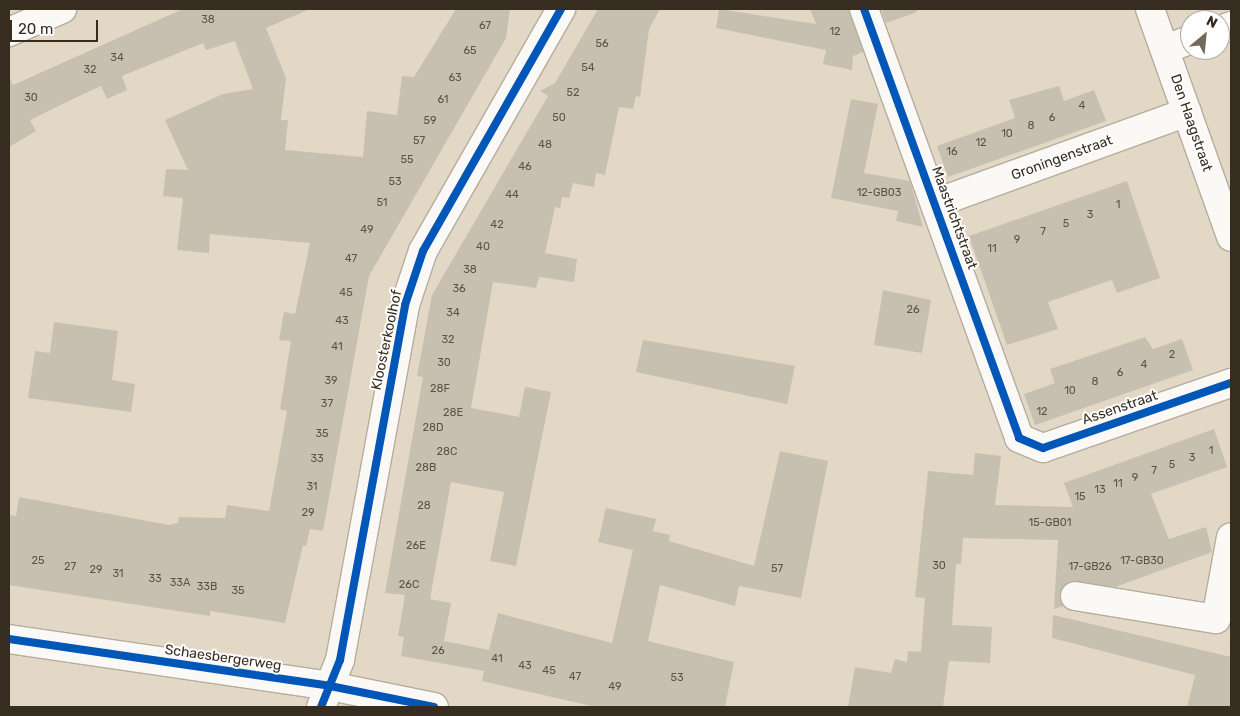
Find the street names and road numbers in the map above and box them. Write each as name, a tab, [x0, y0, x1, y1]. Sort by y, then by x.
street label: Den Haagstraat	[1166, 72, 1216, 174]
street label: Groningenstraat	[1009, 132, 1115, 184]
street label: Maastrichtstraat	[928, 164, 980, 272]
street label: Kloosterkoolhof	[368, 288, 406, 392]
street label: Assenstraat	[1080, 387, 1160, 429]
street label: Schaesbergerweg	[164, 641, 282, 675]

